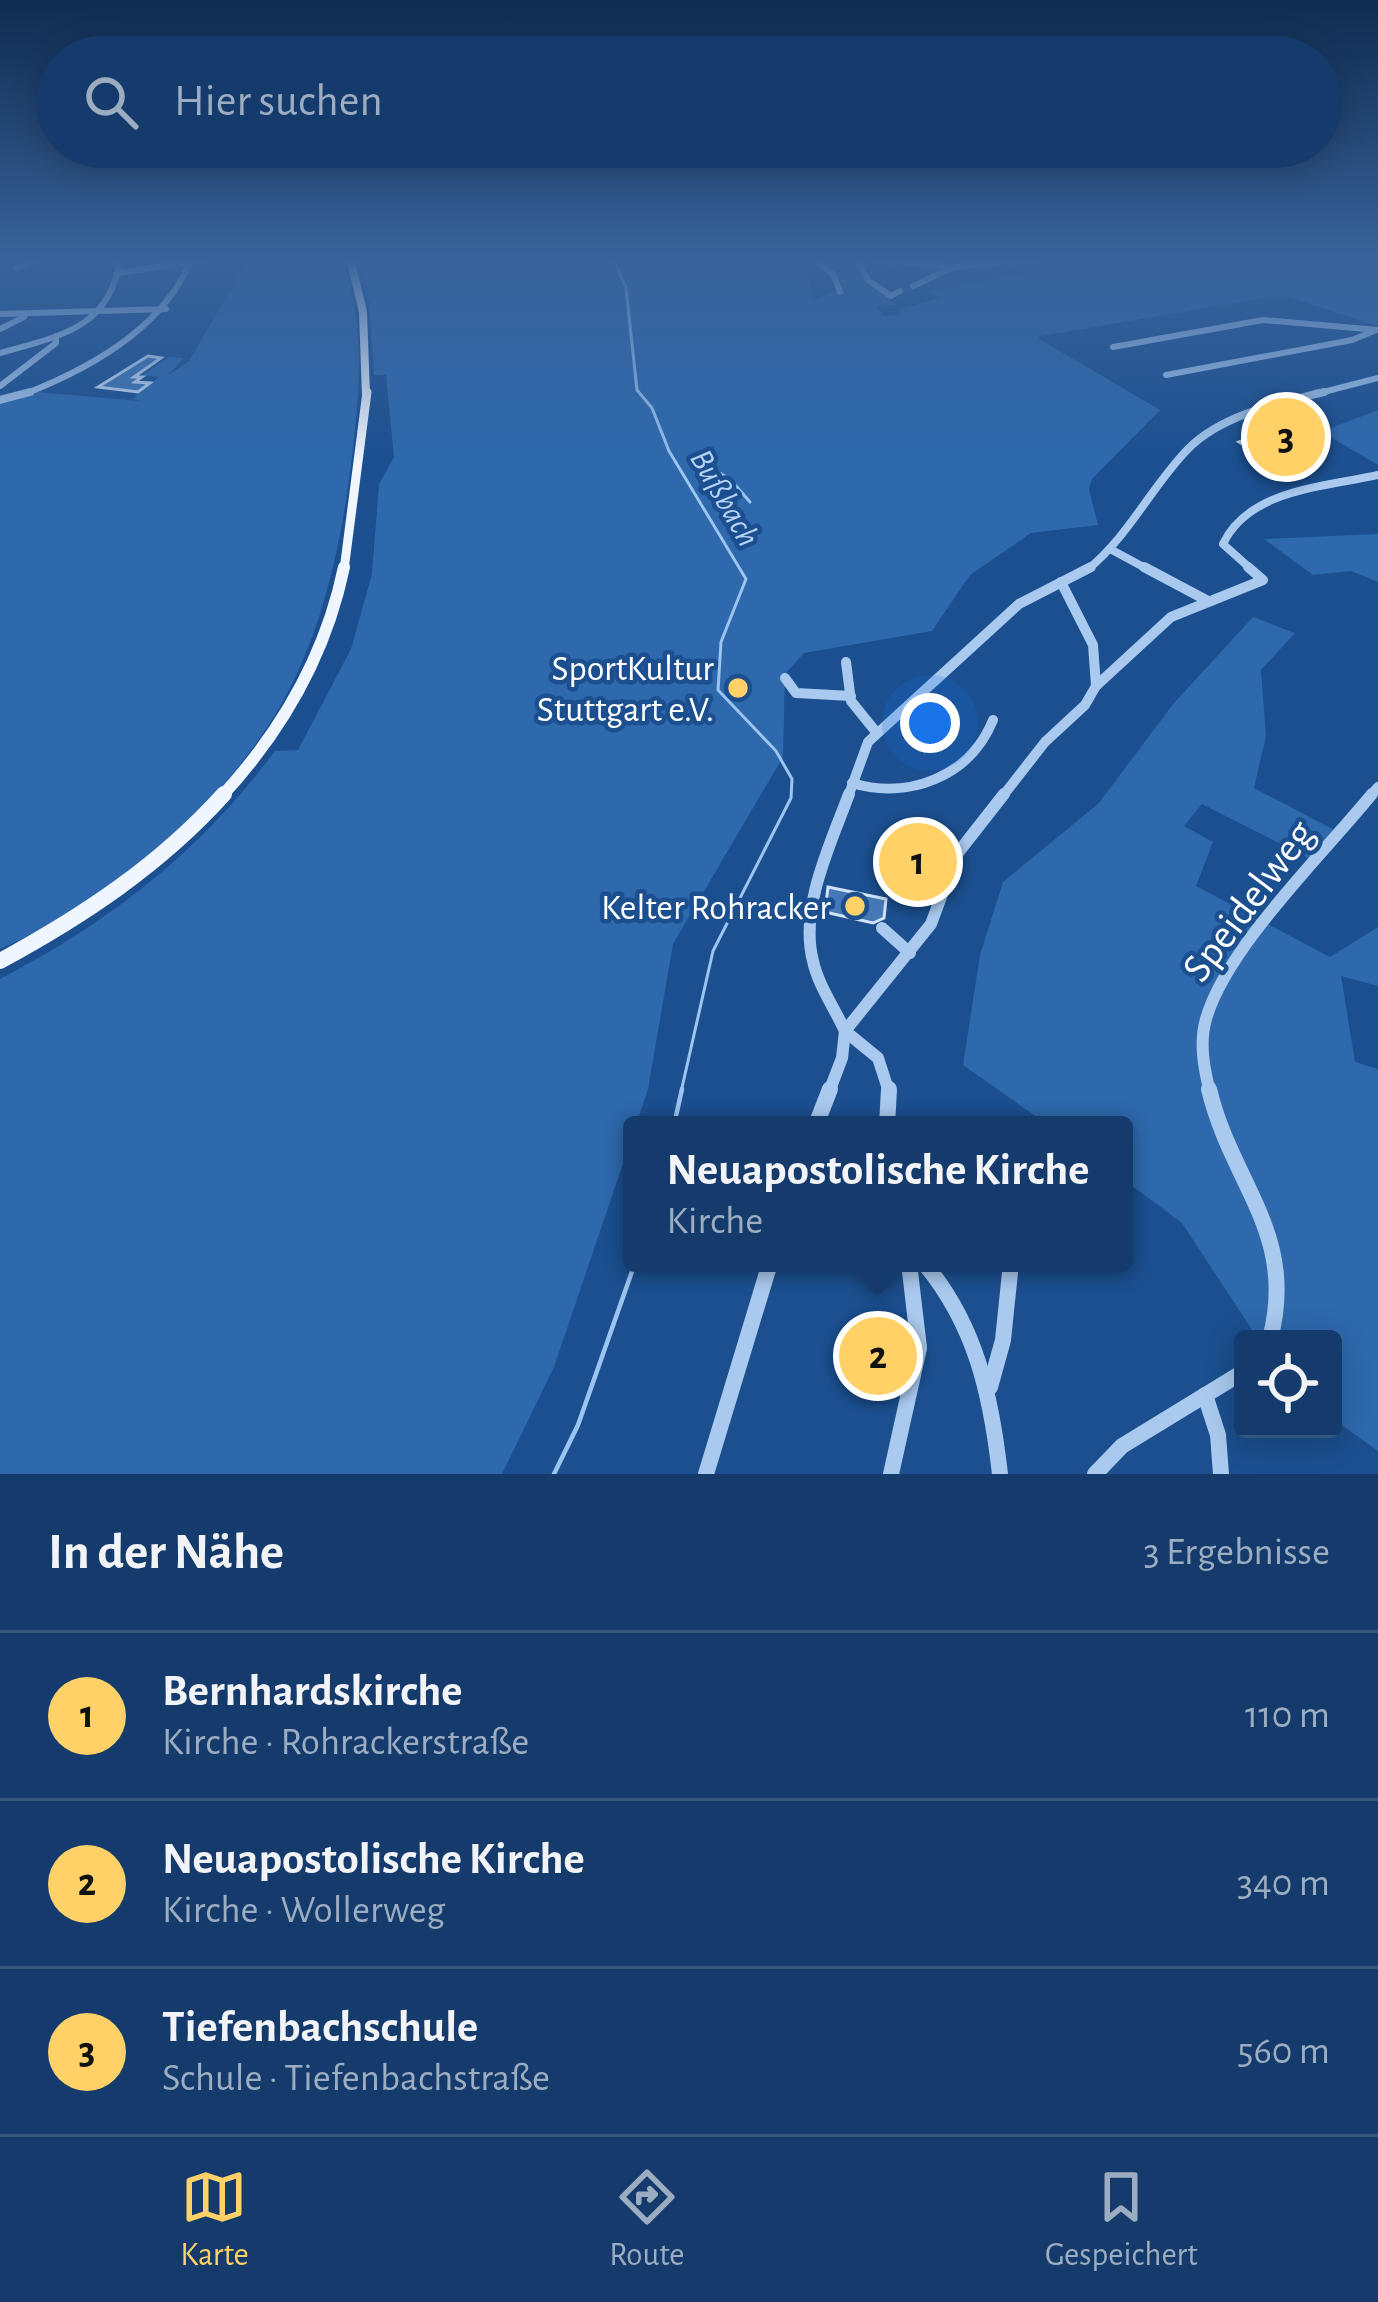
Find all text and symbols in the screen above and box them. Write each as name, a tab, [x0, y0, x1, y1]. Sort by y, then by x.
search box	[36, 36, 1342, 168]
icon: search	[78, 69, 144, 135]
text: Hier suchen	[174, 79, 383, 124]
pin: 3	[1247, 392, 1325, 482]
water label: Bußbach	[683, 444, 765, 552]
place label: SportKultur Stuttgart e.V.	[537, 651, 714, 728]
marker: SportKultur Stuttgart e.V.	[725, 675, 751, 701]
your location	[900, 693, 960, 753]
street label: Speidelweg	[1175, 813, 1323, 989]
pin: 1	[879, 817, 957, 907]
place label: Kelter Rohracker	[601, 890, 831, 926]
marker: Kelter Rohracker	[842, 893, 868, 919]
popup	[623, 1116, 1133, 1272]
text: Neuapostolische Kirche	[667, 1148, 1089, 1193]
text: Kirche	[667, 1202, 763, 1241]
pin: 2	[839, 1311, 917, 1401]
map controls	[1234, 1330, 1342, 1438]
button: locate	[1234, 1330, 1342, 1438]
text: In der Nähe	[48, 1527, 284, 1578]
text: 3 Ergebnisse	[1143, 1533, 1330, 1572]
text: Bernhardskirche	[162, 1669, 463, 1714]
text: 1	[80, 1696, 94, 1735]
text: 110 m	[1245, 1696, 1330, 1735]
text: Kirche · Rohrackerstraße	[162, 1723, 529, 1762]
text: Neuapostolische Kirche	[162, 1837, 585, 1882]
text: 2	[78, 1864, 96, 1903]
text: 340 m	[1237, 1864, 1330, 1903]
text: Kirche · Wollerweg	[162, 1891, 445, 1930]
text: Tiefenbachschule	[162, 2005, 478, 2050]
text: 3	[79, 2032, 95, 2071]
text: 560 m	[1237, 2032, 1330, 2071]
text: Schule · Tiefenbachstraße	[162, 2059, 550, 2098]
tab: Karte	[180, 2164, 249, 2276]
tab: Route	[609, 2164, 685, 2276]
tab: Gespeichert	[1045, 2164, 1198, 2276]

